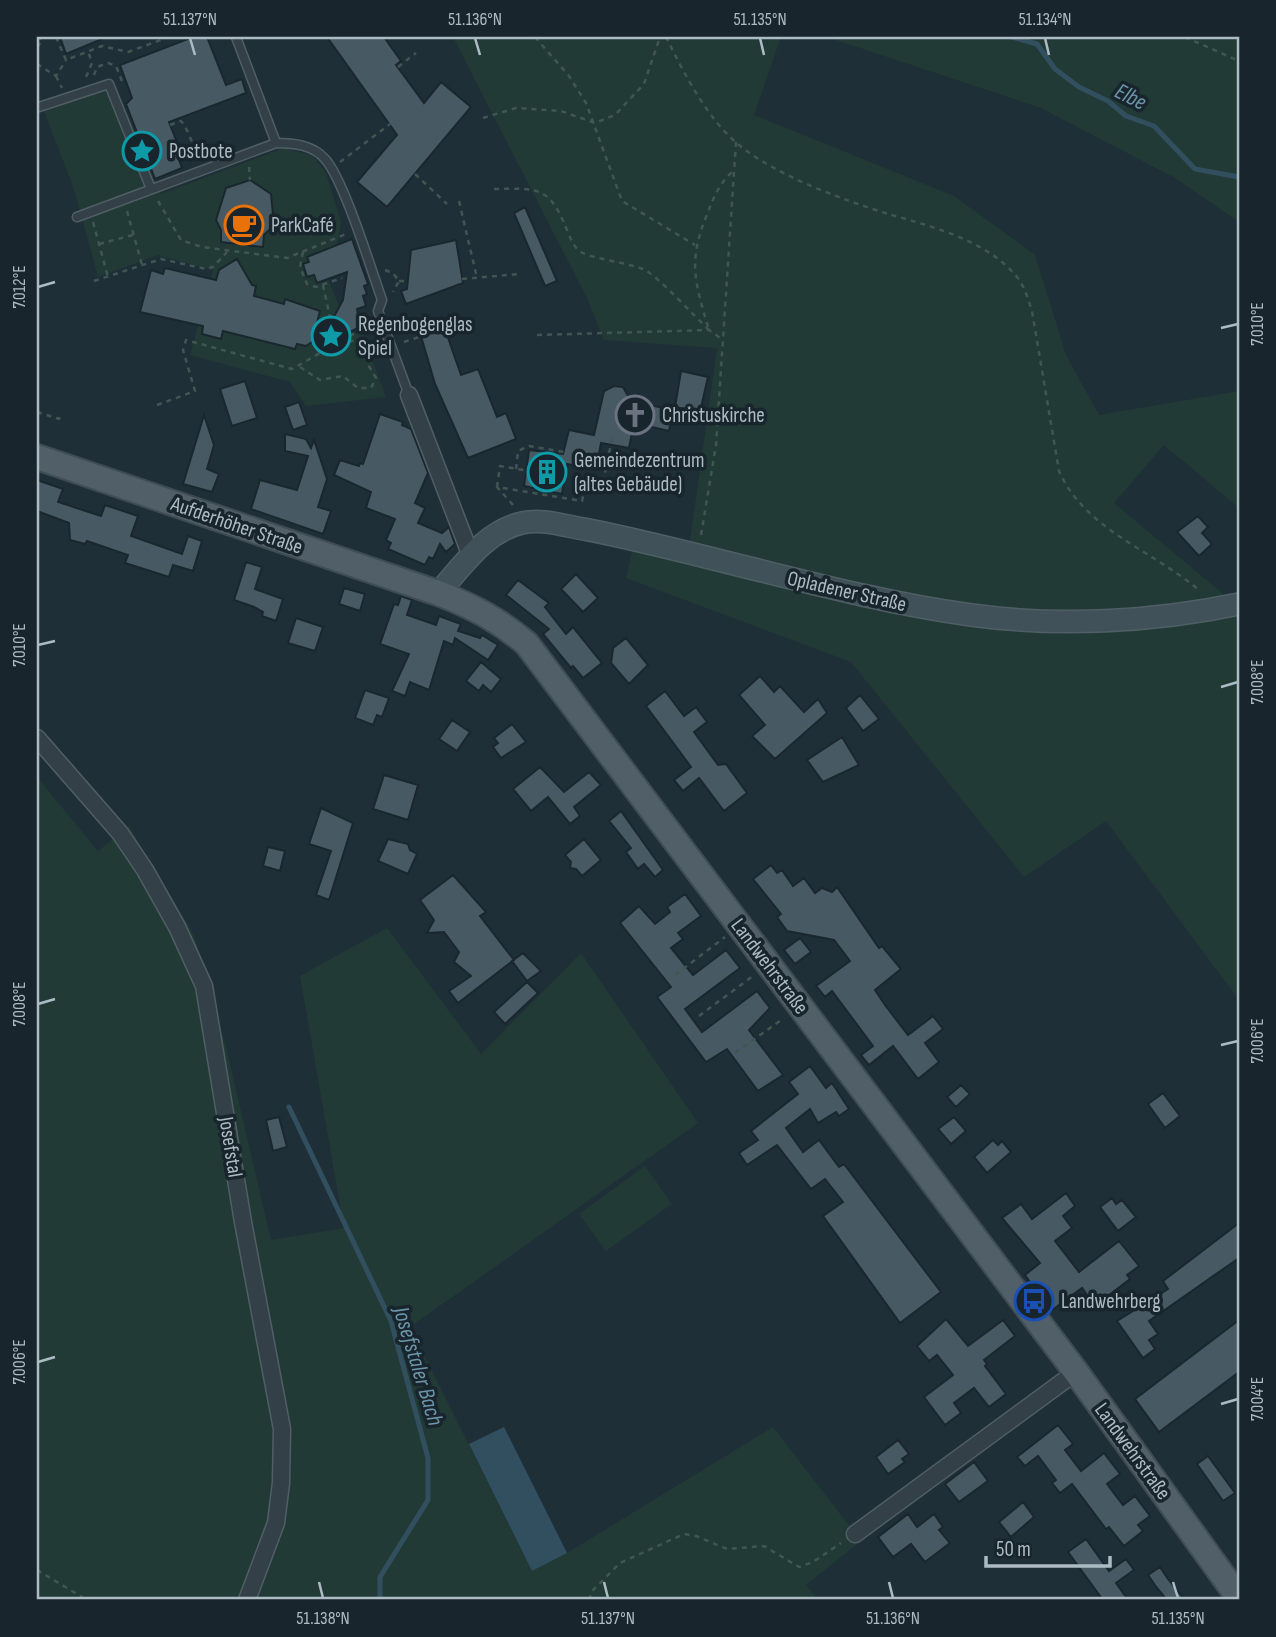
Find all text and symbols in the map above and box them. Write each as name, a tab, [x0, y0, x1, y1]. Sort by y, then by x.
text: 51.137°N	[163, 9, 217, 30]
text: 51.136°N	[448, 9, 502, 30]
text: 51.135°N	[733, 9, 787, 30]
text: 51.134°N	[1019, 9, 1071, 30]
water label: Elbe	[1110, 77, 1151, 117]
place icon: Postbote	[121, 130, 163, 172]
place label: Postbote	[169, 139, 233, 164]
cafe icon: ParkCafé	[223, 204, 265, 246]
place label: ParkCafé	[271, 213, 334, 238]
text: 7.012°E	[9, 265, 30, 309]
text: 7.010°E	[1247, 302, 1268, 346]
place label: Regenbogenglas Spiel	[358, 312, 473, 361]
place icon: Regenbogenglas Spiel	[310, 315, 352, 357]
church icon: Christuskirche	[614, 394, 656, 436]
place label: Christuskirche	[662, 403, 765, 428]
place label: Gemeindezentrum (altes Gebäude)	[574, 448, 705, 497]
building icon: Gemeindezentrum (altes Gebäude)	[526, 451, 568, 493]
street label: Aufderhöher Straße	[167, 491, 306, 560]
street label: Opladener Straße	[785, 566, 909, 617]
text: 7.010°E	[9, 623, 30, 667]
text: 7.008°E	[1247, 660, 1268, 704]
street label: Landwehrstraße	[725, 913, 814, 1019]
text: 7.008°E	[9, 982, 30, 1026]
text: 7.006°E	[1247, 1018, 1268, 1064]
street label: Josefstal	[213, 1114, 248, 1179]
bus stop icon: Landwehrberg	[1013, 1280, 1055, 1322]
place label: Landwehrberg	[1061, 1289, 1161, 1314]
water label: Josefstaler Bach	[386, 1302, 449, 1429]
text: 7.006°E	[9, 1339, 30, 1385]
text: 7.004°E	[1247, 1377, 1268, 1421]
street label: Landwehrstraße	[1089, 1398, 1176, 1505]
scale bar	[986, 1525, 1110, 1569]
text: 50 m	[996, 1537, 1031, 1562]
text: 51.138°N	[296, 1608, 350, 1629]
text: 51.137°N	[581, 1608, 635, 1629]
text: 51.136°N	[866, 1608, 920, 1629]
text: 51.135°N	[1151, 1608, 1205, 1629]

